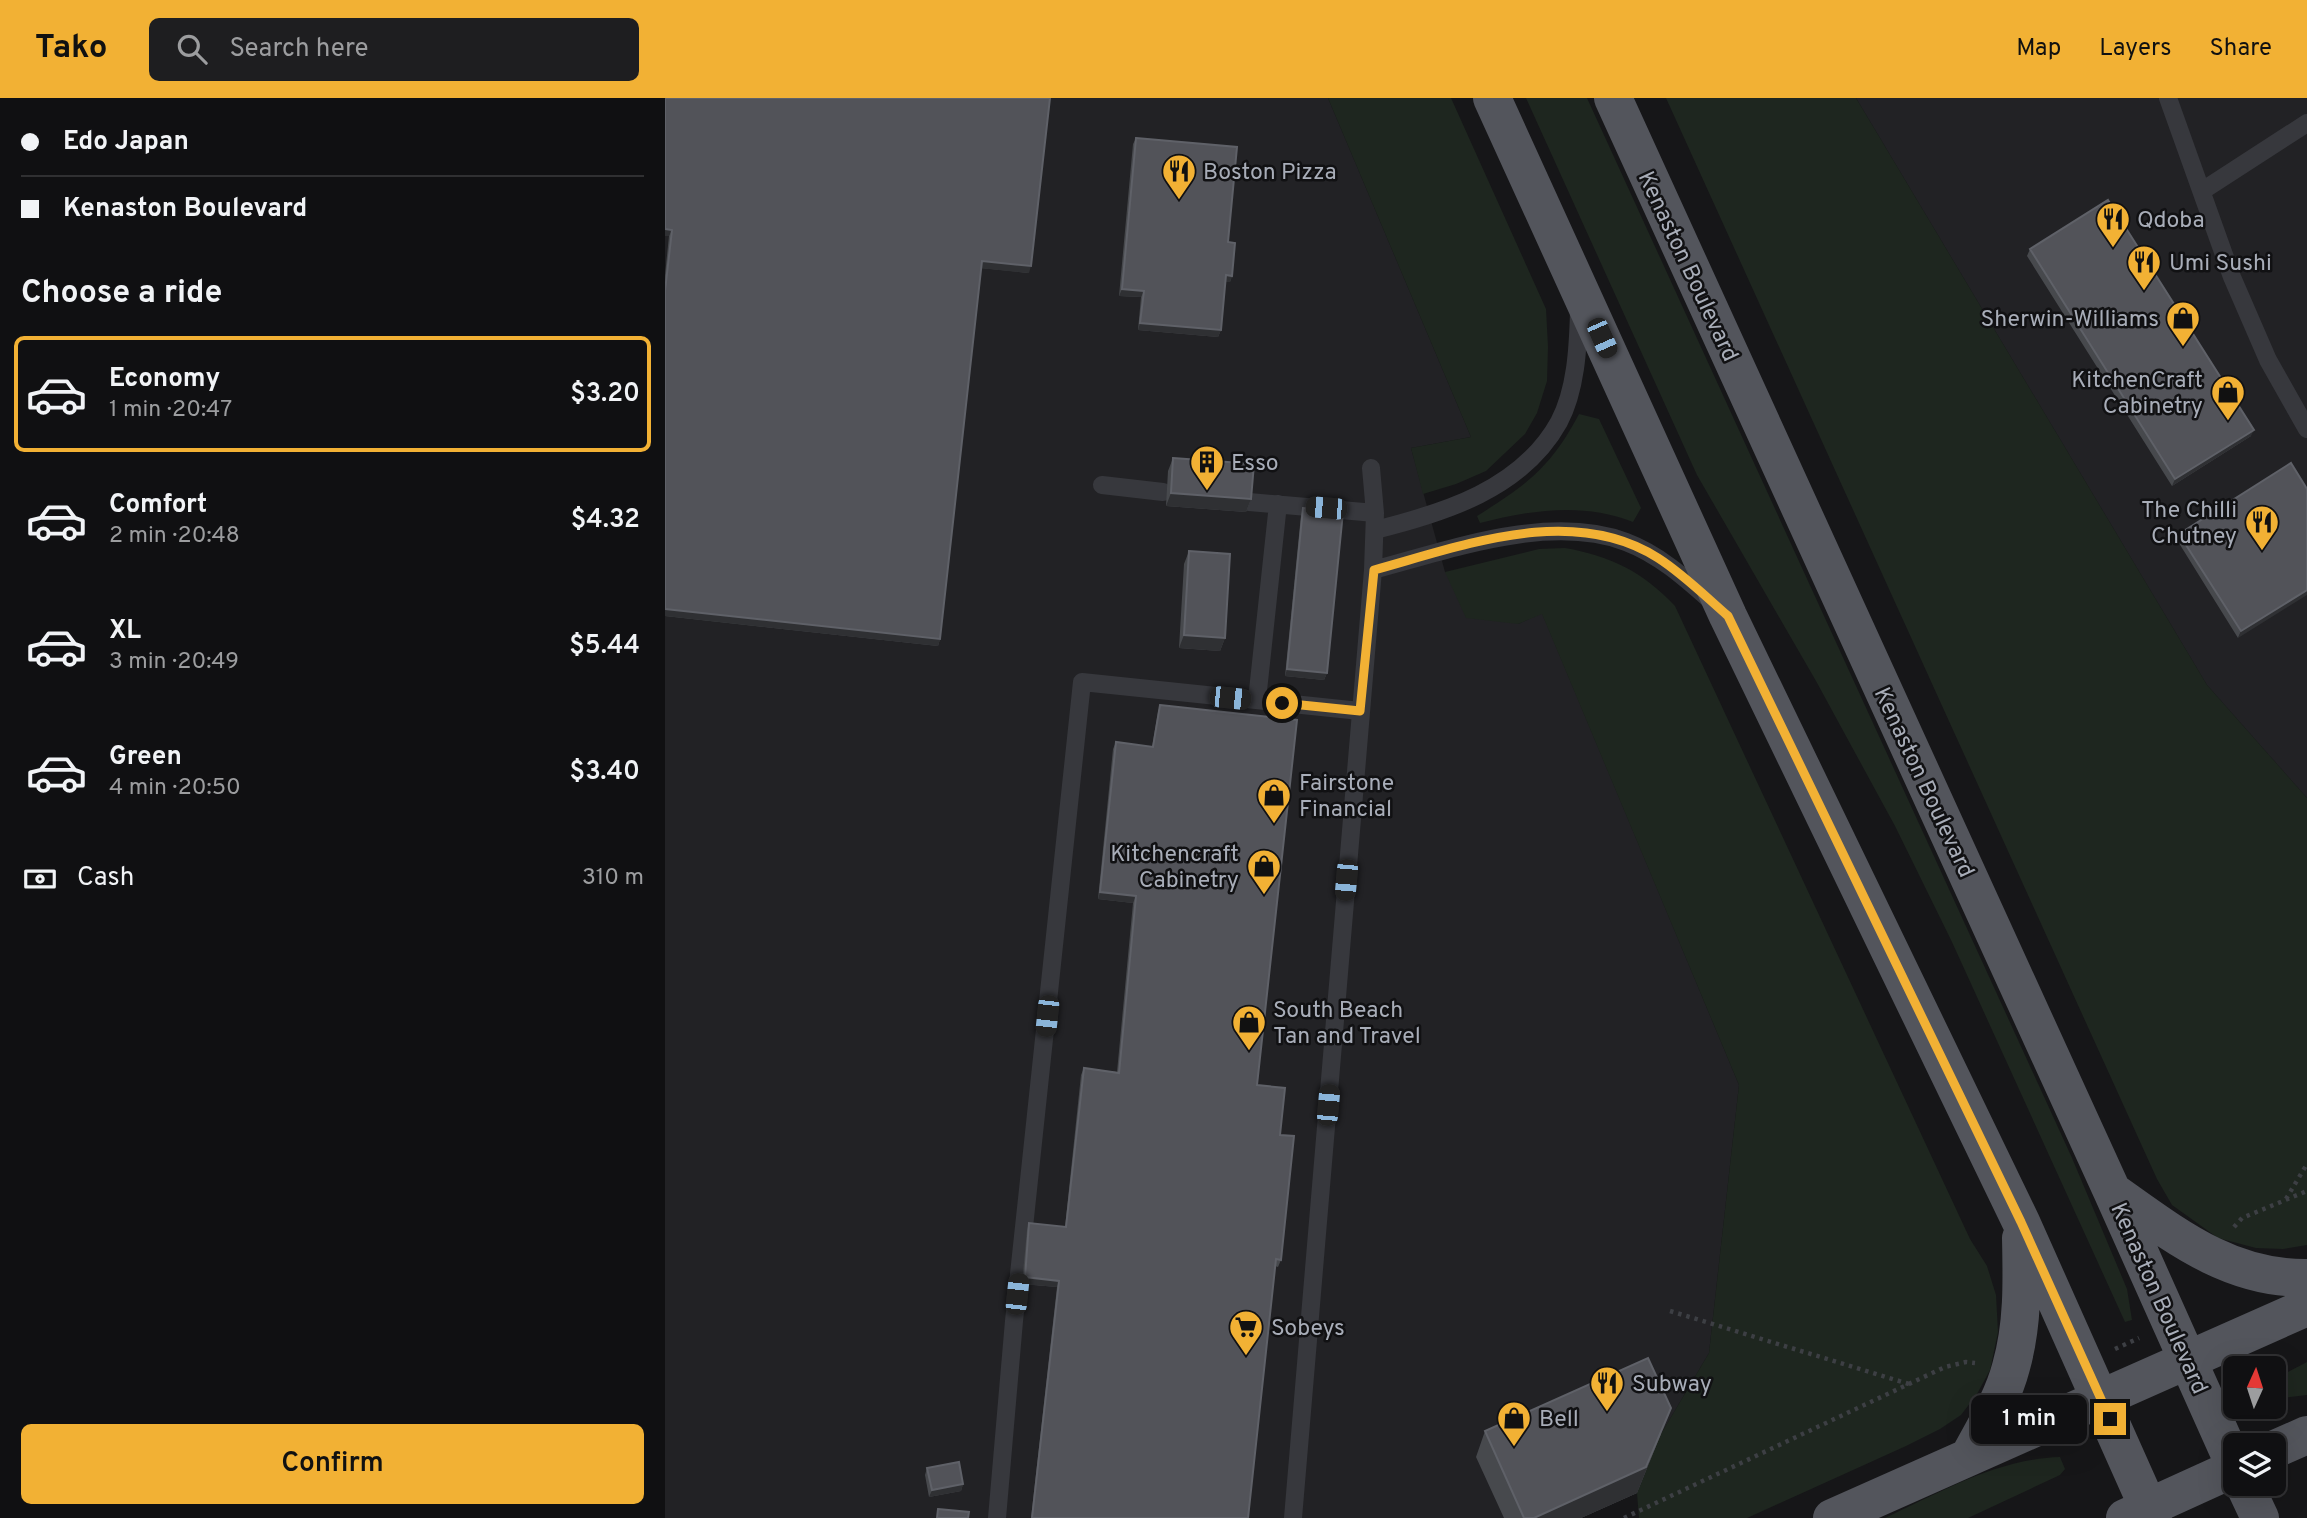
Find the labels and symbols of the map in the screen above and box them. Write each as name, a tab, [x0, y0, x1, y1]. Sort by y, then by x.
restaurant icon: Boston Pizza	[1160, 152, 1198, 201]
place label: Boston Pizza	[1203, 159, 1337, 188]
street label: Kenaston Boulevard	[1630, 167, 1744, 367]
restaurant icon: Qdoba	[2094, 200, 2132, 249]
place label: Qdoba	[2137, 207, 2205, 236]
restaurant icon: Umi Sushi	[2125, 243, 2163, 292]
place label: Umi Sushi	[2169, 250, 2272, 279]
shop icon: Sherwin-Williams	[2164, 299, 2202, 348]
place label: Sherwin-Williams	[1981, 306, 2159, 335]
car	[1584, 315, 1621, 361]
place label: KitchenCraft Cabinetry	[2071, 367, 2203, 422]
shop icon: KitchenCraft Cabinetry	[2209, 373, 2247, 422]
building icon: Esso	[1188, 443, 1226, 492]
place label: Esso	[1231, 450, 1279, 479]
car	[1305, 496, 1348, 520]
place label: The Chilli Chutney	[2141, 497, 2237, 552]
restaurant icon: The Chilli Chutney	[2243, 503, 2281, 552]
street label: Kenaston Boulevard	[1866, 683, 1980, 883]
car	[1209, 685, 1252, 711]
route start	[1266, 687, 1298, 719]
place label: Fairstone Financial	[1299, 770, 1394, 825]
shop icon: Fairstone Financial	[1255, 776, 1293, 825]
place label: Kitchencraft Cabinetry	[1110, 841, 1239, 896]
shop icon: Kitchencraft Cabinetry	[1245, 847, 1283, 896]
car	[1334, 858, 1359, 902]
car	[1035, 994, 1060, 1038]
place label: South Beach Tan and Travel	[1273, 997, 1421, 1052]
shop icon: South Beach Tan and Travel	[1230, 1003, 1268, 1052]
car	[1316, 1083, 1341, 1127]
street label: Kenaston Boulevard	[2102, 1199, 2213, 1399]
car	[1005, 1272, 1030, 1316]
supermarket icon: Sobeys	[1227, 1308, 1265, 1357]
place label: Sobeys	[1271, 1315, 1345, 1344]
north arrow	[2223, 1356, 2285, 1419]
restaurant icon: Subway	[1588, 1364, 1626, 1413]
place label: Subway	[1632, 1371, 1712, 1400]
callout: 1 min	[1970, 1394, 2085, 1444]
shop icon: Bell	[1495, 1399, 1533, 1448]
route end	[2094, 1403, 2126, 1435]
place label: Bell	[1539, 1406, 1579, 1435]

